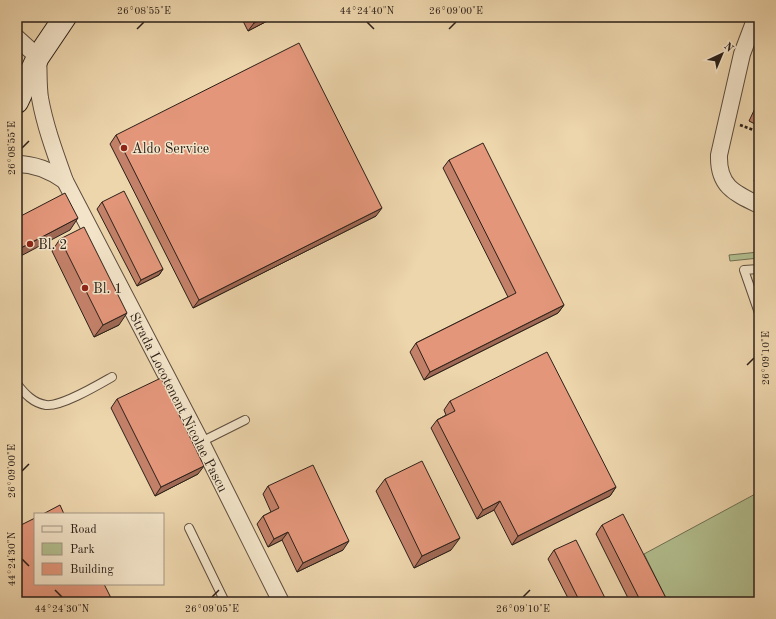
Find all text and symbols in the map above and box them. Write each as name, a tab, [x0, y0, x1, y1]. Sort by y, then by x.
text: 26°08'55"E	[117, 6, 171, 16]
text: 44°24'40"N	[340, 6, 395, 16]
text: 26°09'00"E	[429, 6, 483, 16]
north arrow	[702, 34, 742, 74]
text: N	[721, 41, 735, 55]
text: 26°08'55"E	[7, 121, 17, 175]
place label: Aldo Service	[132, 142, 209, 156]
marker: Aldo Service	[119, 143, 129, 153]
place label: Bl. 2	[38, 238, 67, 252]
marker: Bl. 2	[25, 239, 35, 249]
place label: Bl. 1	[93, 282, 122, 296]
marker: Bl. 1	[80, 283, 90, 293]
street label: Strada Locotenent Nicolae Pascu	[127, 310, 230, 495]
text: 26°09'10"E	[761, 331, 771, 385]
text: 26°09'00"E	[7, 444, 17, 498]
legend	[34, 513, 164, 585]
text: Road	[70, 524, 97, 536]
text: 44°24'30"N	[7, 531, 17, 586]
text: Park	[70, 544, 95, 556]
text: Building	[70, 564, 114, 576]
text: 44°24'30"N	[35, 604, 90, 614]
text: 26°09'05"E	[185, 604, 239, 614]
text: 26°09'10"E	[496, 604, 550, 614]

